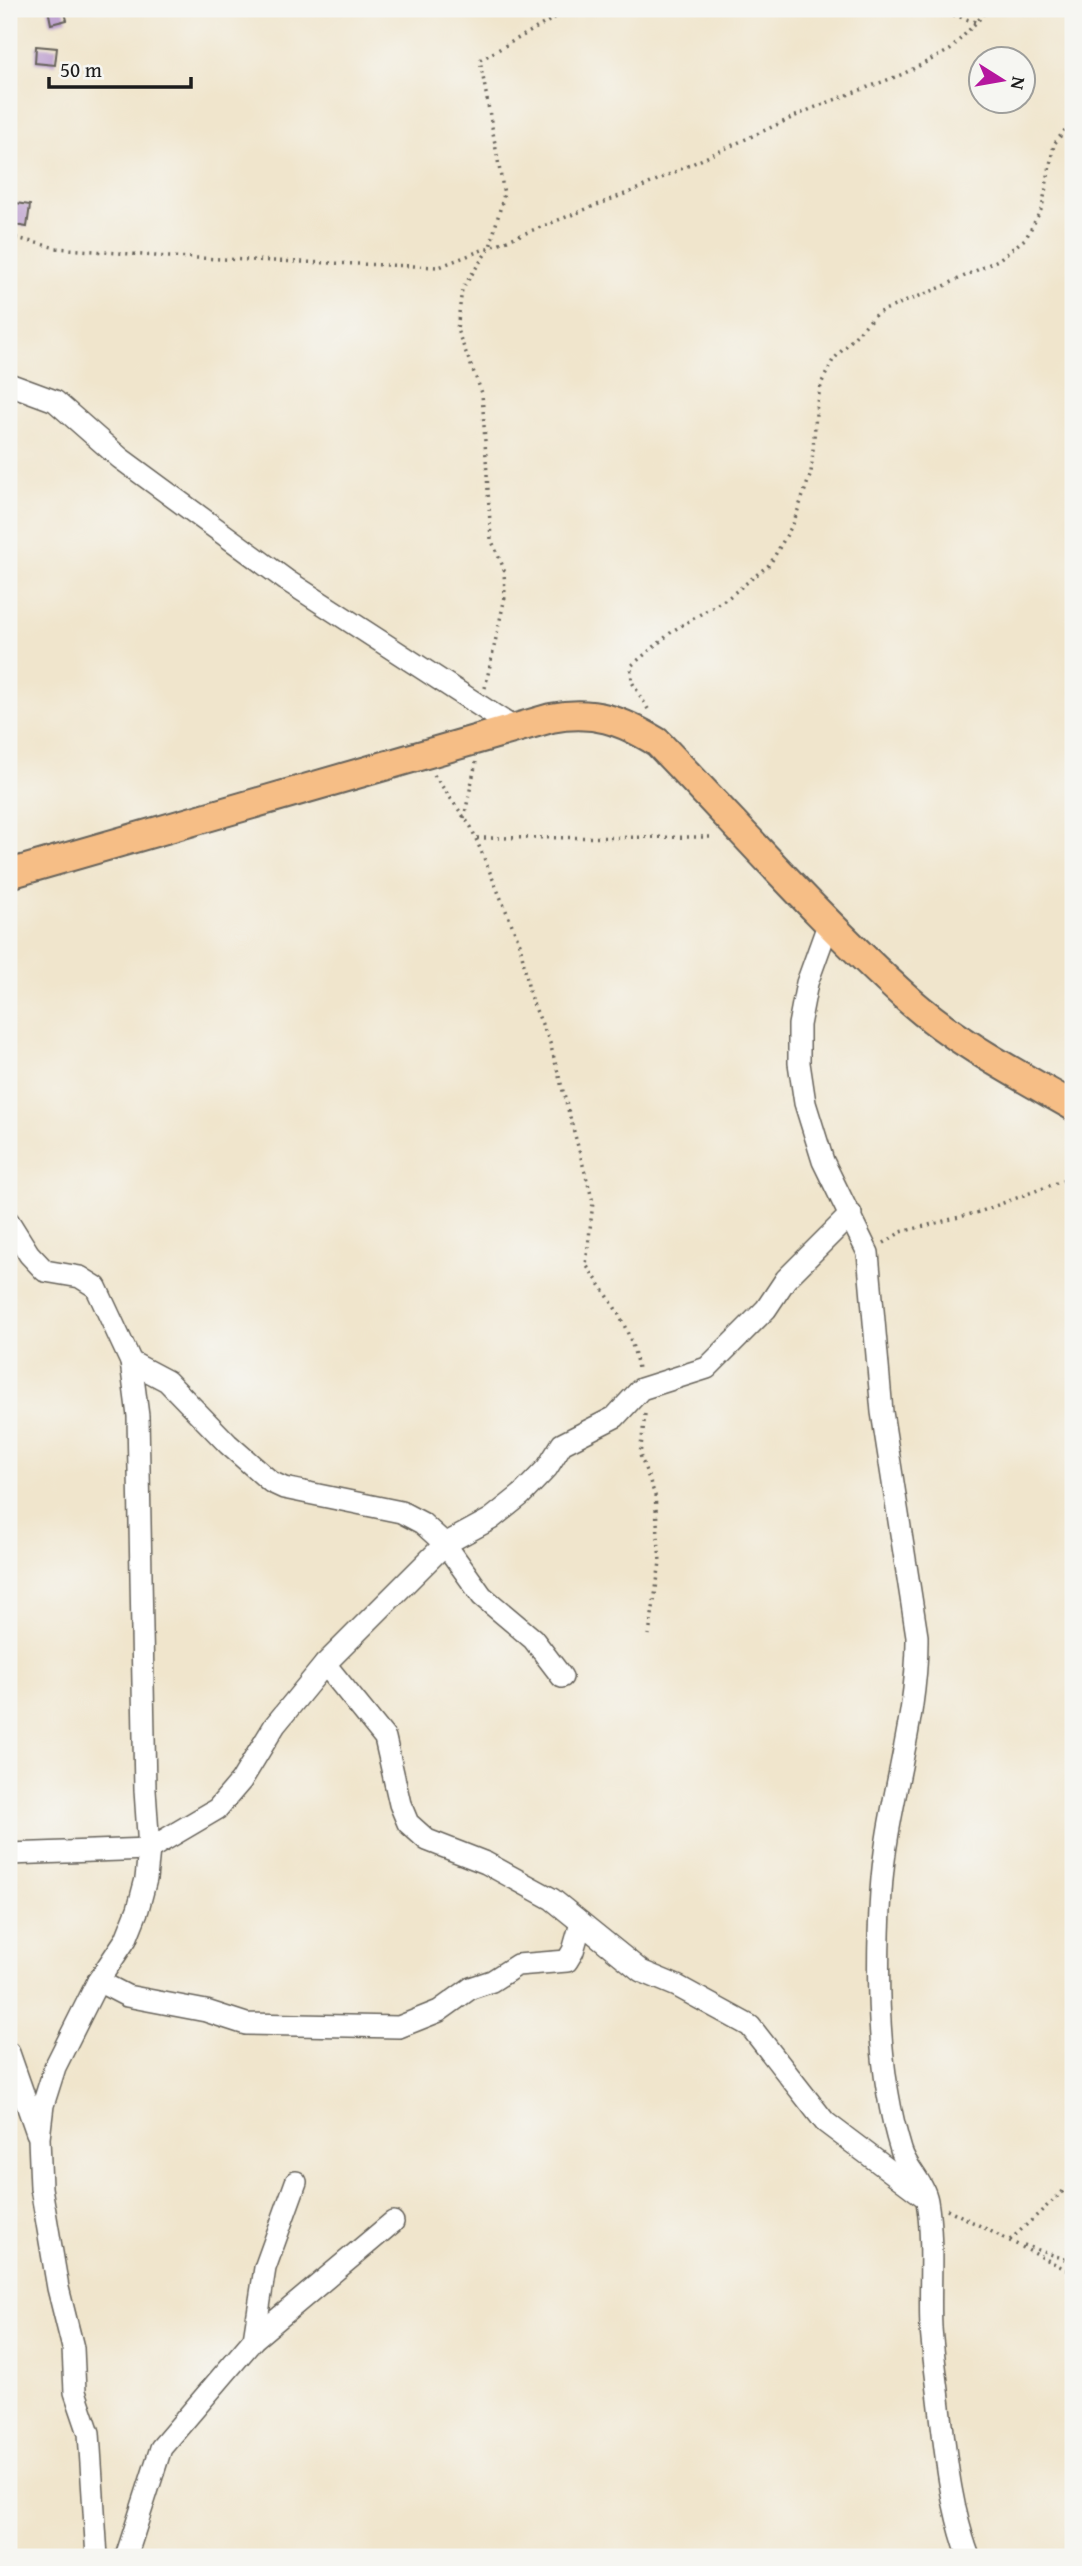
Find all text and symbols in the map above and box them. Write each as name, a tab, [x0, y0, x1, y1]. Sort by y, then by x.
scale bar	[49, 46, 191, 90]
north arrow	[967, 46, 1036, 116]
text: 50 m	[60, 54, 102, 85]
text: N	[1004, 74, 1034, 92]

